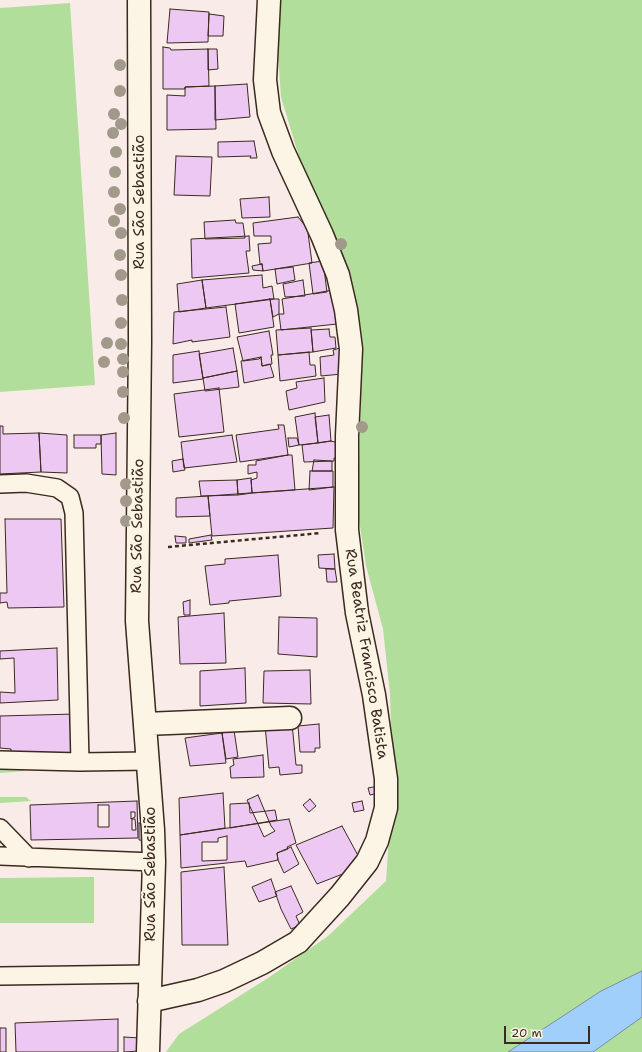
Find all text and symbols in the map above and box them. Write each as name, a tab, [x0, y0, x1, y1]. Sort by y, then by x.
street label: Rua São Sebastião	[131, 135, 149, 269]
street label: Rua São Sebastião	[128, 458, 148, 594]
street label: Rua Beatriz Francisco Batista	[340, 548, 392, 760]
street label: Rua São Sebastião	[142, 807, 160, 941]
scale bar	[506, 1018, 592, 1044]
text: 20 m	[511, 1025, 542, 1041]

